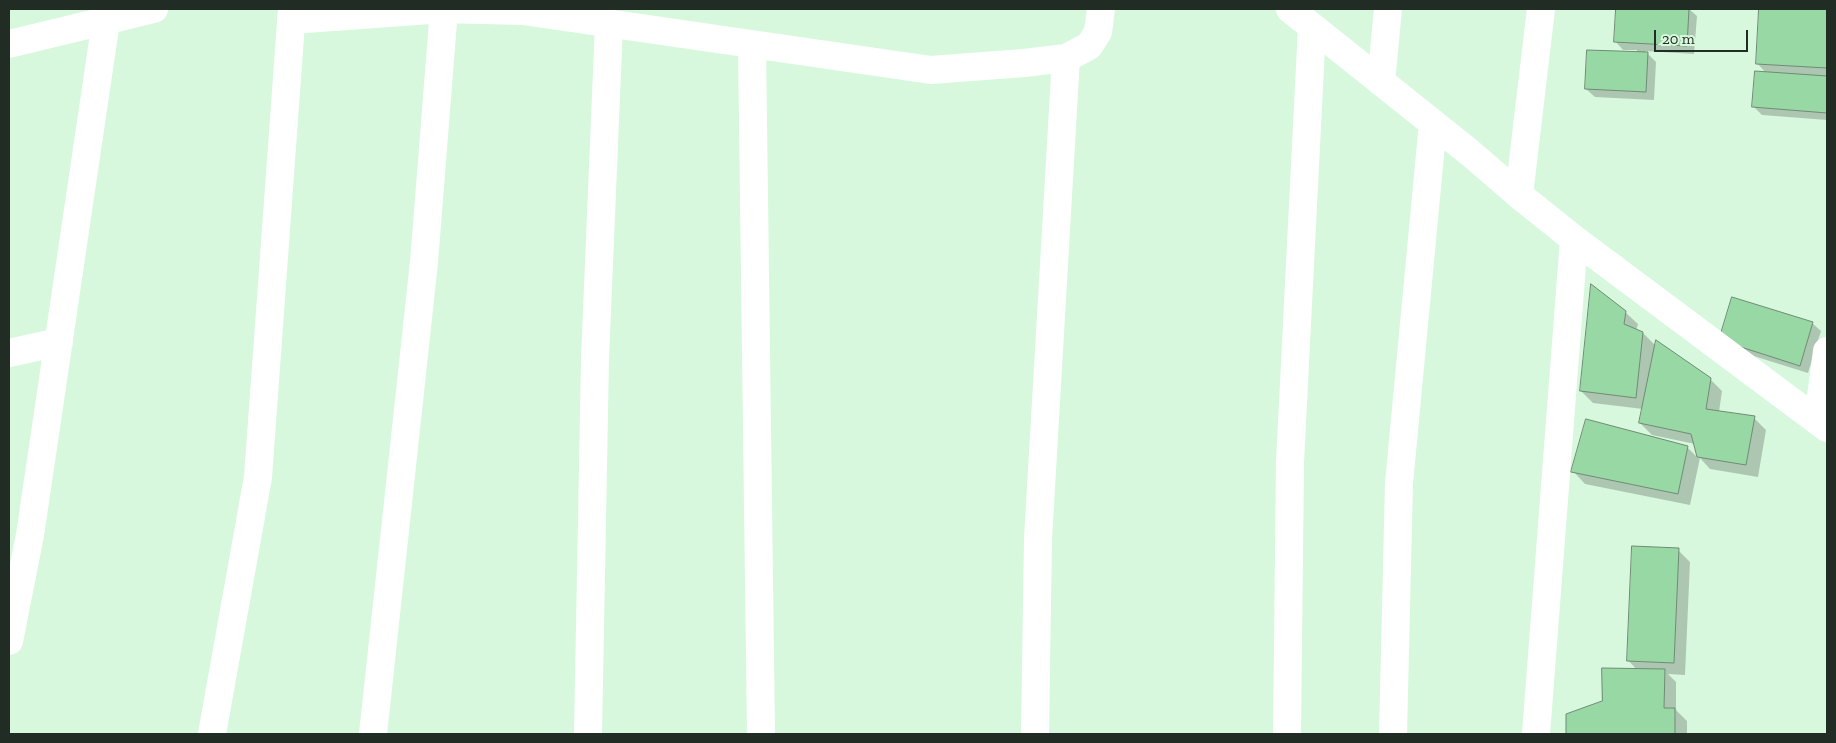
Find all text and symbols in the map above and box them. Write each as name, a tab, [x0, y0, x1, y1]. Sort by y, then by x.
scale bar	[1656, 20, 1750, 52]
text: 20 m	[1662, 30, 1695, 48]

